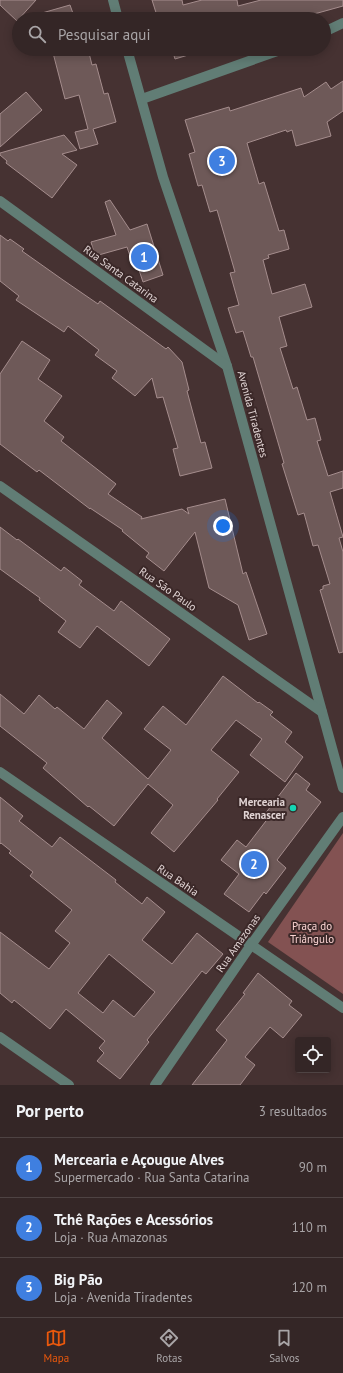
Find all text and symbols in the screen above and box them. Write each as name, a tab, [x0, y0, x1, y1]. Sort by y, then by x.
search box	[12, 12, 331, 56]
icon: search	[26, 23, 48, 45]
text: Pesquisar aqui	[58, 25, 150, 44]
pin: 3	[209, 146, 235, 176]
street label: Rua Santa Catarina	[81, 242, 161, 306]
pin: 1	[131, 242, 157, 272]
street label: Avenida Tiradentes	[235, 369, 271, 459]
your location	[213, 516, 233, 536]
street label: Rua São Paulo	[136, 564, 200, 614]
place label: Mercearia Renascer	[239, 795, 285, 822]
marker: Mercearia Renascer	[288, 803, 298, 813]
pin: 2	[241, 849, 267, 879]
street label: Rua Bahia	[155, 861, 201, 899]
street label: Rua Amazonas	[213, 911, 263, 975]
park label: Praça do Triângulo	[290, 919, 334, 946]
map controls	[295, 1037, 331, 1073]
button: locate	[295, 1037, 331, 1073]
text: Por perto	[16, 1100, 84, 1122]
text: 3 resultados	[259, 1103, 327, 1120]
text: Mercearia e Açougue Alves	[54, 1150, 224, 1169]
text: 1	[25, 1159, 33, 1176]
text: 90 m	[299, 1159, 327, 1176]
text: Supermercado · Rua Santa Catarina	[54, 1169, 250, 1186]
text: Tchê Rações e Acessórios	[54, 1210, 213, 1229]
text: 2	[25, 1219, 33, 1236]
text: 110 m	[292, 1219, 327, 1236]
text: Loja · Rua Amazonas	[54, 1229, 168, 1246]
text: Big Pão	[54, 1270, 103, 1289]
text: 3	[25, 1279, 33, 1296]
text: 120 m	[292, 1279, 327, 1296]
text: Loja · Avenida Tiradentes	[54, 1289, 192, 1306]
tab: Mapa	[44, 1327, 69, 1365]
tab: Rotas	[156, 1327, 182, 1365]
tab: Salvos	[269, 1327, 299, 1365]

